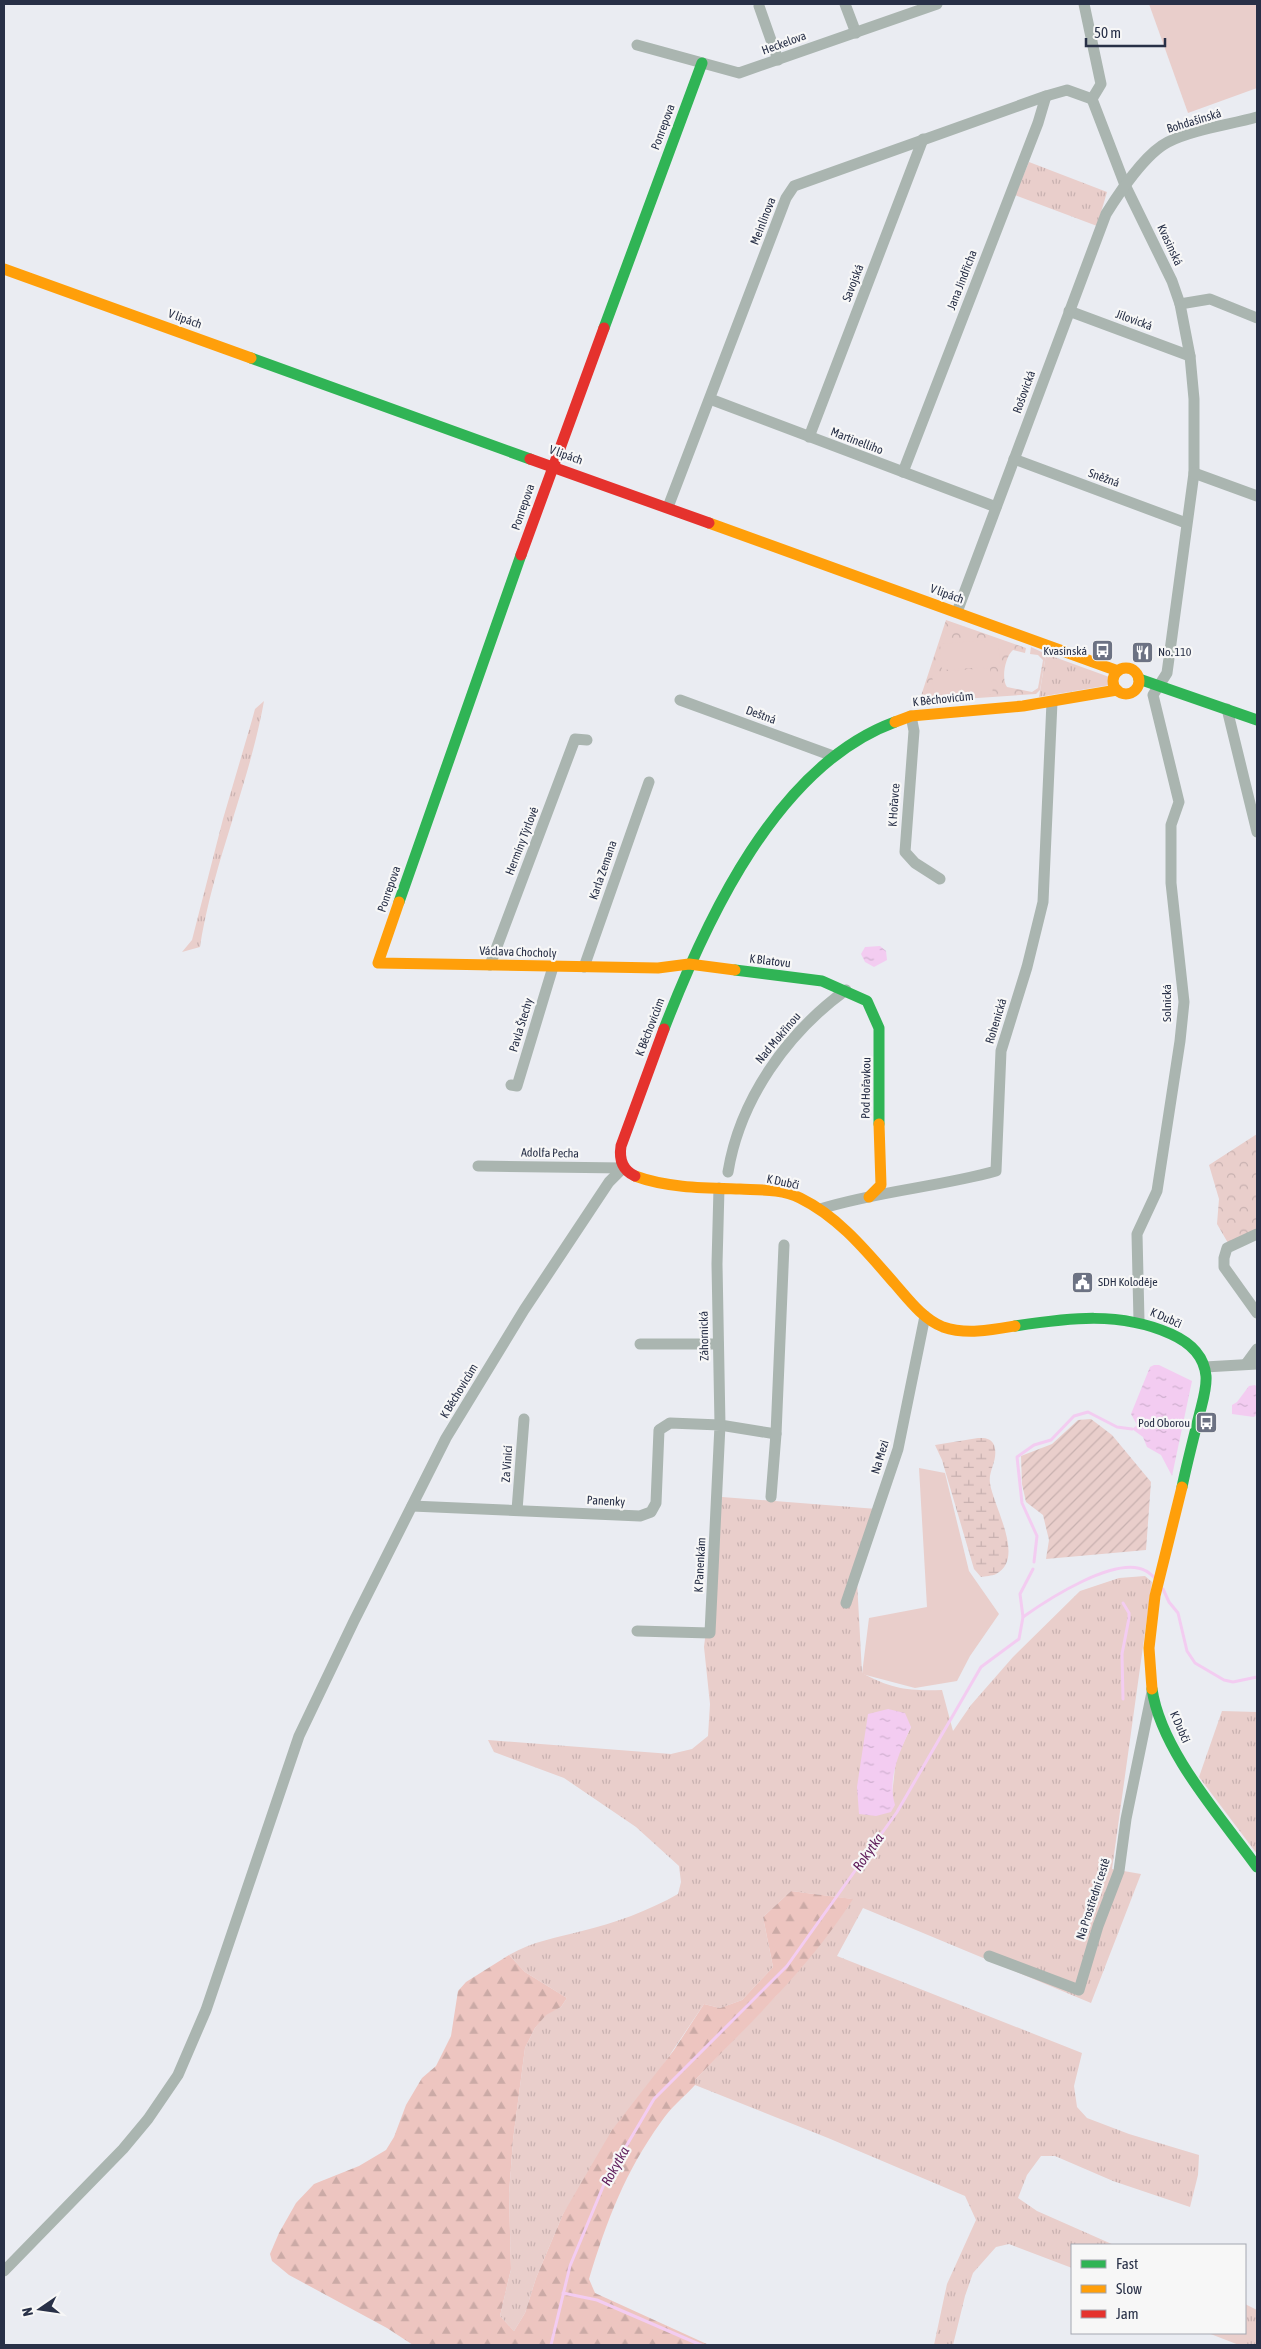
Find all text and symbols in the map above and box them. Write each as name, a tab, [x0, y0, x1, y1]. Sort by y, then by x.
scale bar	[1086, 15, 1165, 47]
text: 50 m	[1094, 24, 1121, 41]
street label: Heckelova	[760, 29, 808, 57]
street label: Ponrepova	[648, 102, 678, 152]
street label: Bohdašínská	[1165, 106, 1223, 136]
street label: Meinlinova	[748, 195, 778, 247]
street label: Kvasinská	[1154, 222, 1186, 268]
street label: Jana Jindřicha	[944, 248, 980, 312]
street label: Savojská	[839, 262, 867, 304]
street label: V lipách	[166, 306, 204, 332]
street label: Jílovická	[1114, 307, 1154, 333]
street label: Rošovická	[1010, 369, 1038, 415]
street label: Martinelliho	[829, 425, 886, 458]
street label: V lipách	[547, 442, 585, 468]
street label: Sněžná	[1087, 466, 1121, 490]
street label: Ponrepova	[509, 482, 537, 532]
street label: V lipách	[928, 581, 966, 607]
bus stop icon: Kvasinská	[1091, 639, 1115, 663]
restaurant icon: No. 110	[1130, 640, 1154, 664]
place label: Kvasinská	[1043, 644, 1087, 658]
place label: No. 110	[1158, 645, 1192, 659]
street label: K Běchovicům	[912, 689, 974, 709]
street label: Deštná	[744, 703, 778, 727]
street label: K Hořavce	[885, 783, 903, 827]
street label: Hermíny Týrlové	[503, 805, 541, 877]
street label: Karla Zemana	[586, 839, 620, 901]
street label: Ponrepova	[375, 864, 403, 914]
street label: Václava Chocholy	[479, 944, 557, 960]
street label: K Blatovu	[749, 952, 792, 971]
street label: Solnická	[1160, 984, 1174, 1022]
street label: Pavla Štechy	[506, 996, 536, 1054]
street label: K Běchovicům	[633, 996, 667, 1058]
street label: Rohenická	[982, 997, 1010, 1045]
street label: Nad Mokřinou	[753, 1009, 804, 1066]
street label: Pod Hořavkou	[858, 1057, 874, 1119]
street label: Adolfa Pecha	[521, 1145, 579, 1161]
street label: K Dubči	[765, 1172, 801, 1192]
public building icon: SDH Koloděje	[1070, 1270, 1094, 1294]
place label: SDH Koloděje	[1098, 1275, 1158, 1289]
street label: K Dubči	[1148, 1305, 1184, 1331]
street label: Záhornická	[697, 1311, 711, 1361]
street label: K Běchovicům	[437, 1361, 481, 1421]
bus stop icon: Pod Oborou	[1194, 1411, 1218, 1435]
place label: Pod Oborou	[1138, 1416, 1190, 1430]
street label: Na Mezi	[868, 1438, 892, 1476]
street label: Za Vinicí	[499, 1445, 515, 1483]
street label: Panenky	[586, 1493, 626, 1509]
street label: K Panenkám	[692, 1537, 708, 1593]
street label: K Dubči	[1167, 1709, 1193, 1745]
water label: Rokytka	[849, 1830, 887, 1874]
street label: Na Prostřední cestě	[1073, 1857, 1113, 1941]
water label: Rokytka	[598, 2143, 632, 2188]
legend	[1071, 2244, 1246, 2334]
text: Fast	[1116, 2255, 1138, 2272]
text: Slow	[1116, 2280, 1142, 2297]
north arrow	[15, 2284, 65, 2334]
text: Jam	[1116, 2305, 1139, 2322]
text: N	[19, 2306, 36, 2318]

